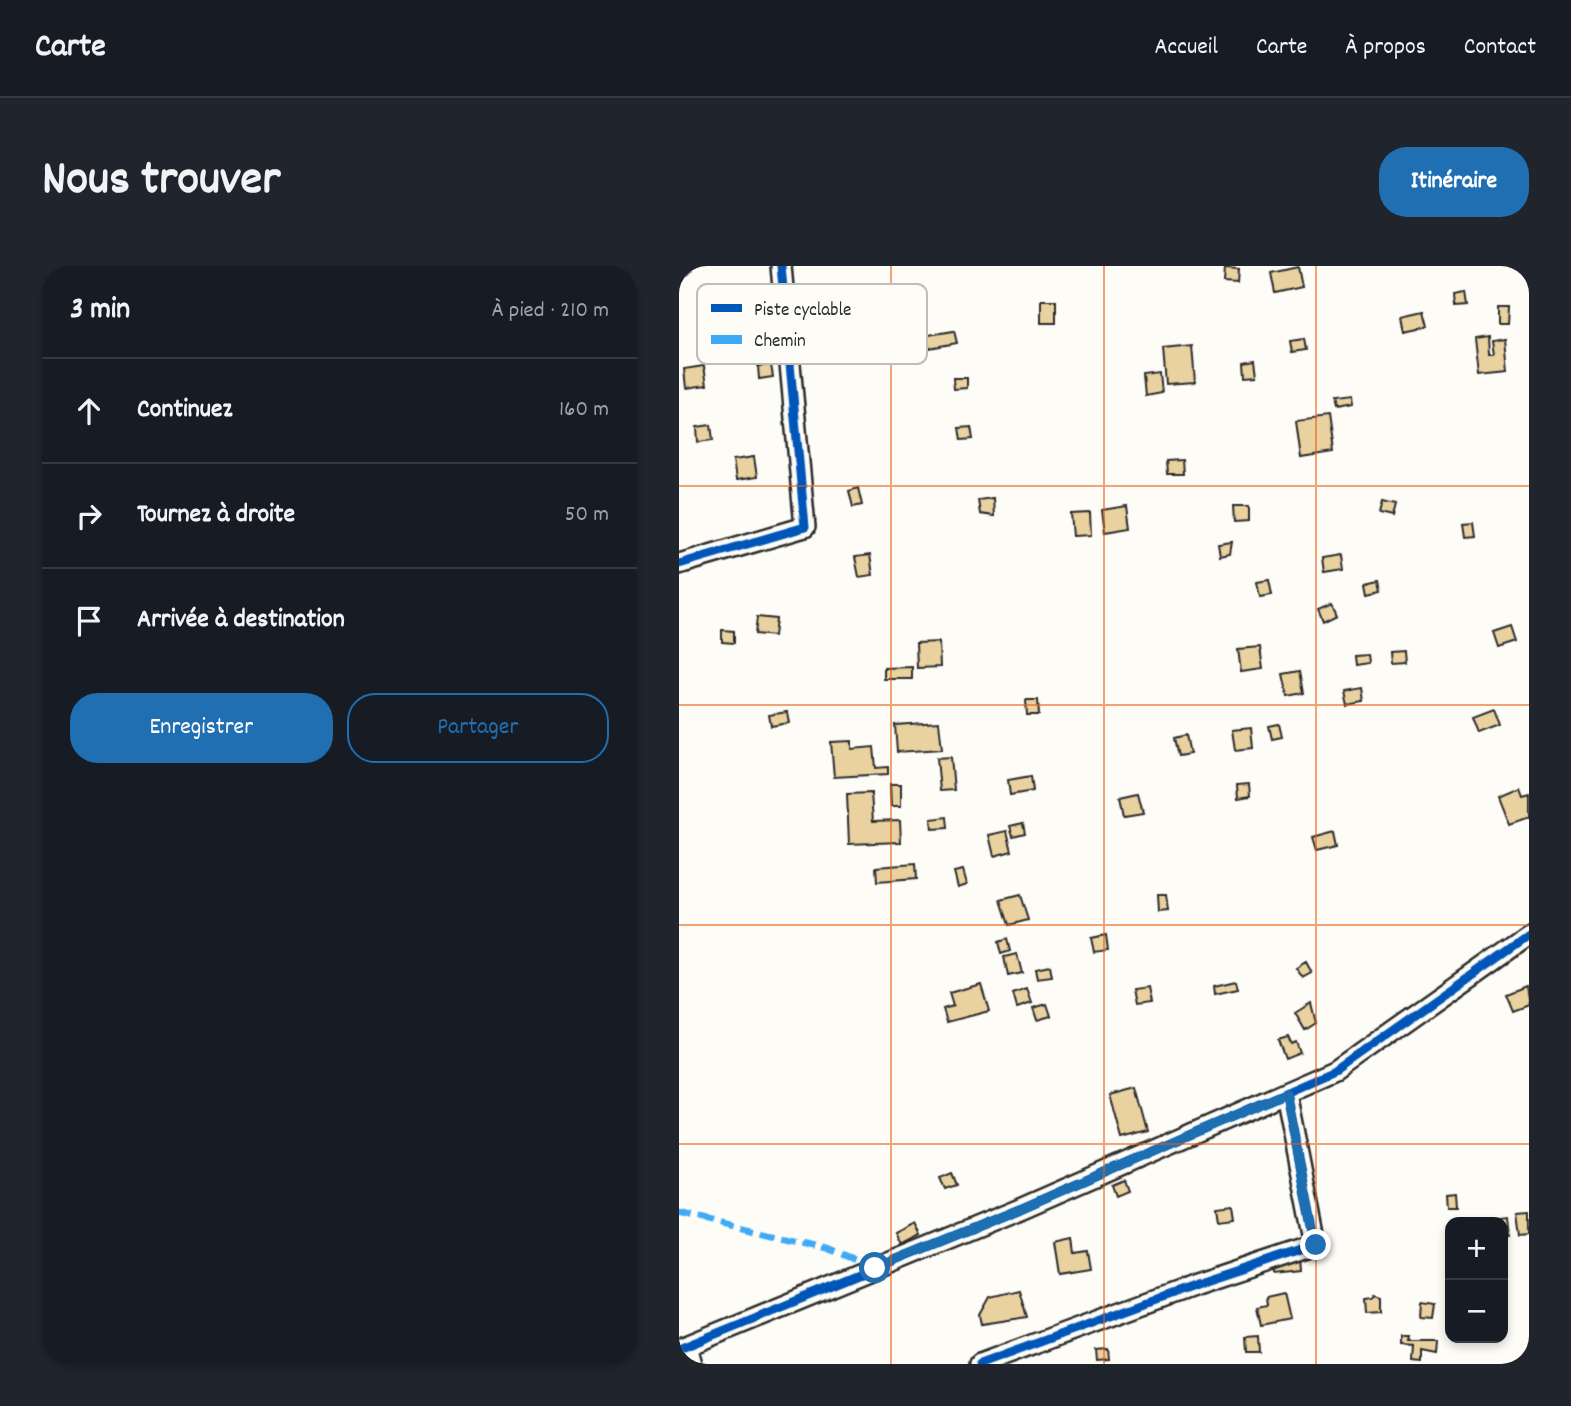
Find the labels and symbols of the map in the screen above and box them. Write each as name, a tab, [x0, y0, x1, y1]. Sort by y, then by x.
legend	[697, 284, 927, 364]
text: Piste cyclable	[754, 298, 851, 325]
text: Chemin	[754, 329, 806, 356]
route end	[1300, 1229, 1331, 1260]
route start	[859, 1252, 890, 1283]

